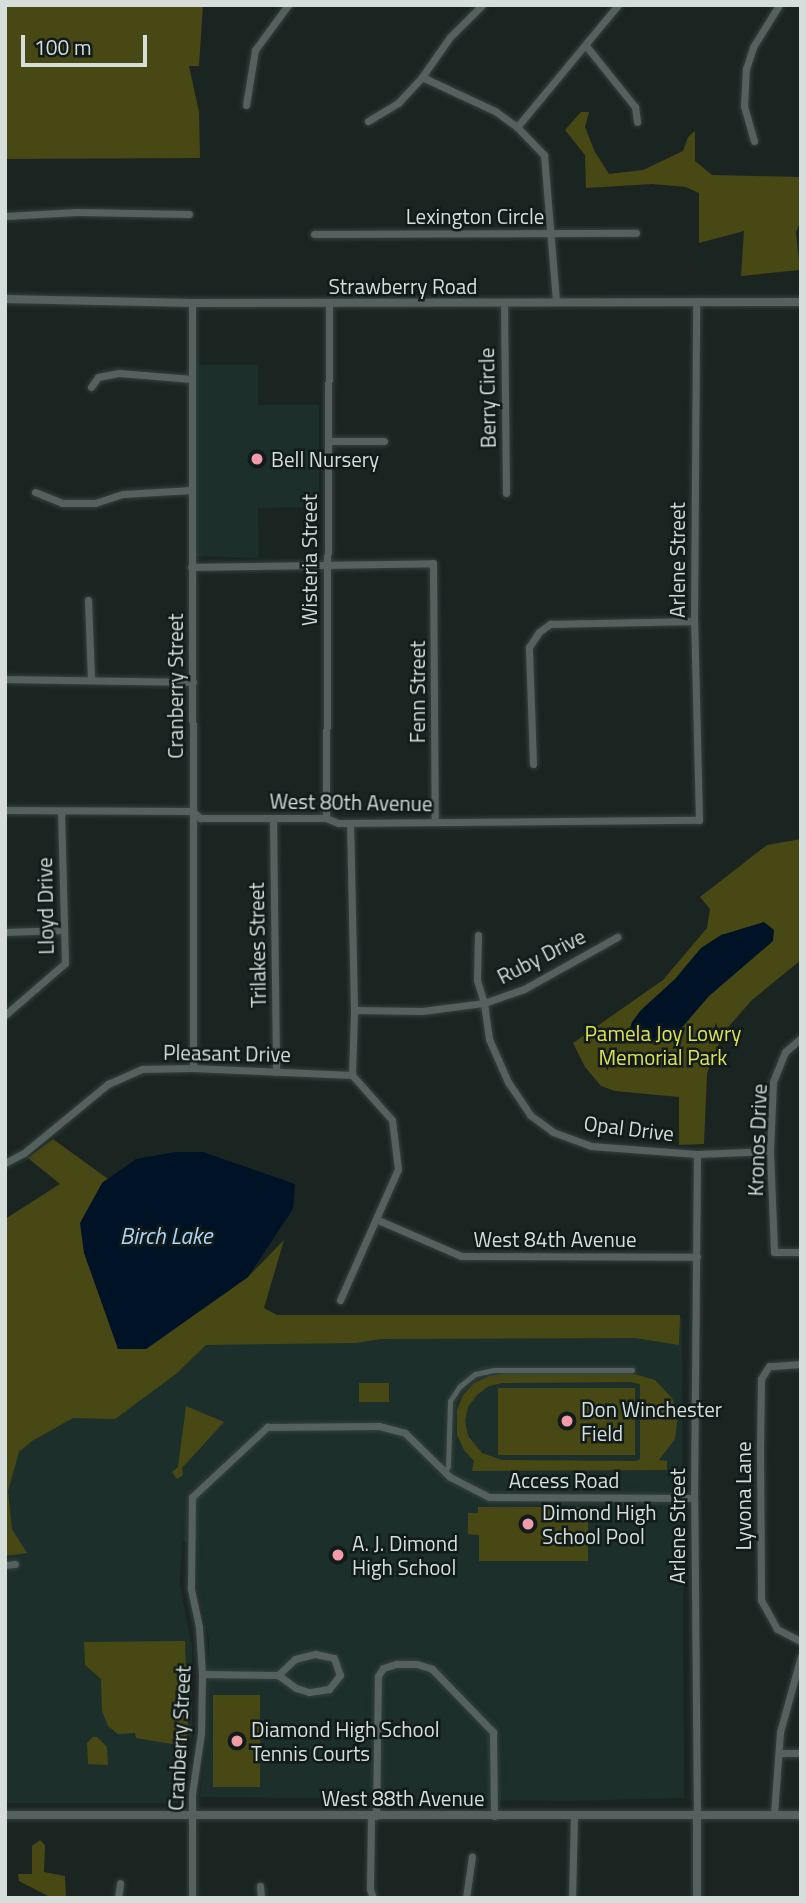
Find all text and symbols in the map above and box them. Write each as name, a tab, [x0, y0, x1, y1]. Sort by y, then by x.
scale bar	[24, 21, 150, 65]
text: 100 m	[34, 31, 91, 63]
street label: Lexington Circle	[406, 203, 544, 229]
street label: Strawberry Road	[329, 273, 477, 299]
street label: Berry Circle	[474, 348, 500, 448]
place label: Bell Nursery	[271, 446, 379, 472]
marker: Bell Nursery	[249, 451, 265, 467]
street label: Wisteria Street	[296, 494, 322, 626]
street label: Arlene Street	[664, 502, 690, 618]
street label: Cranberry Street	[162, 613, 188, 759]
street label: Fenn Street	[404, 641, 430, 743]
street label: West 80th Avenue	[269, 788, 433, 816]
street label: Lloyd Drive	[32, 857, 58, 955]
street label: Trilakes Street	[243, 882, 271, 1008]
street label: Ruby Drive	[493, 923, 589, 989]
park label: Pamela Joy Lowry Memorial Park	[585, 1020, 741, 1070]
street label: Pleasant Drive	[163, 1039, 291, 1067]
street label: Kronos Drive	[742, 1083, 772, 1197]
street label: Opal Drive	[582, 1110, 676, 1146]
water label: Birch Lake	[120, 1222, 212, 1250]
street label: West 84th Avenue	[473, 1226, 637, 1252]
place label: Don Winchester Field	[581, 1396, 722, 1446]
marker: Don Winchester Field	[559, 1413, 575, 1429]
street label: Lyvona Lane	[730, 1441, 756, 1551]
street label: Access Road	[509, 1467, 619, 1493]
street label: Arlene Street	[664, 1468, 690, 1584]
place label: Dimond High School Pool	[542, 1499, 657, 1549]
marker: Dimond High School Pool	[520, 1516, 536, 1532]
place label: A. J. Dimond High School	[352, 1530, 458, 1580]
marker: A. J. Dimond High School	[330, 1547, 346, 1563]
street label: Cranberry Street	[163, 1665, 195, 1811]
place label: Diamond High School Tennis Courts	[251, 1716, 440, 1766]
marker: Diamond High School Tennis Courts	[229, 1733, 245, 1749]
street label: West 88th Avenue	[321, 1785, 485, 1811]

